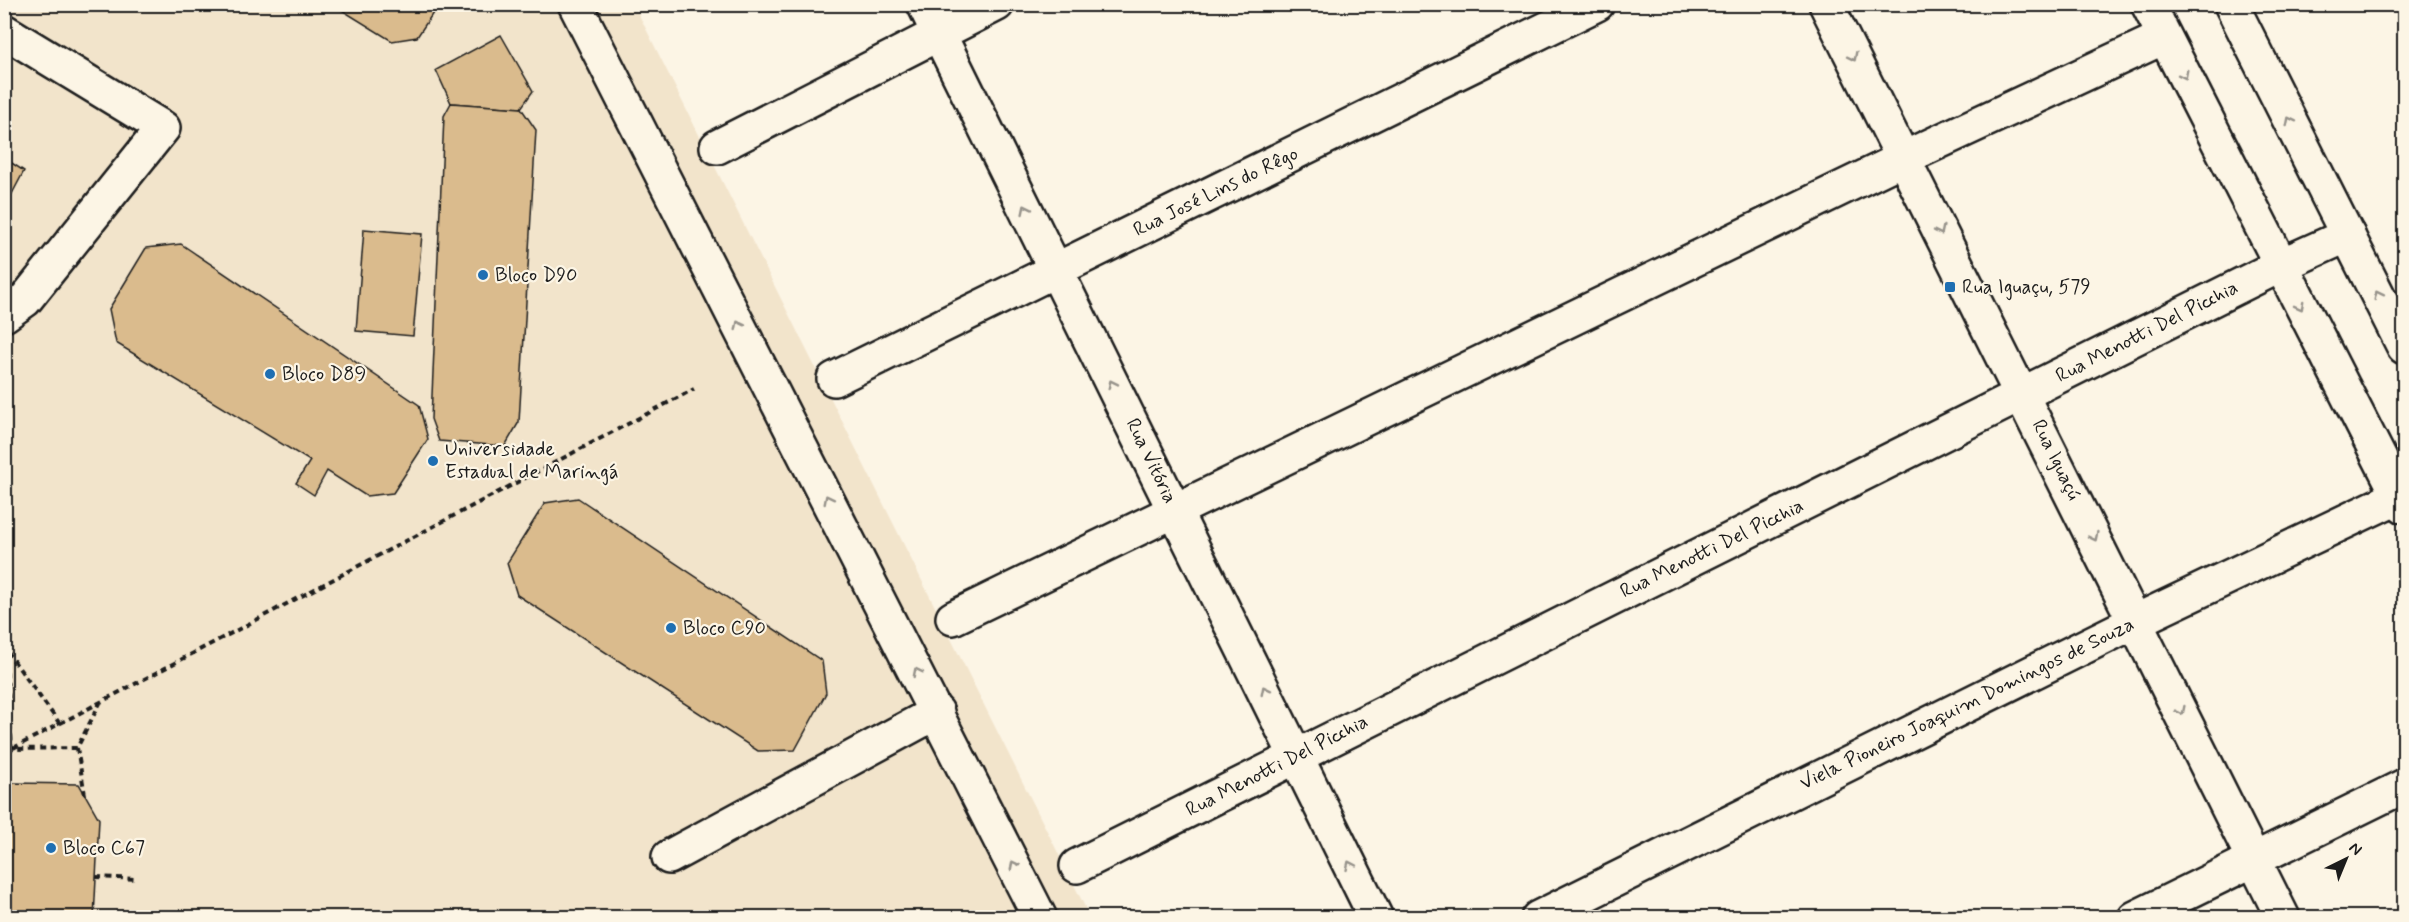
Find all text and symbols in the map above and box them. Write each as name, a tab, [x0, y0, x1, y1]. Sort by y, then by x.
one-way arrow	[1846, 50, 1857, 61]
one-way arrow	[2176, 69, 2188, 80]
one-way arrow	[2286, 117, 2297, 128]
street label: Rua José Lins do Rêgo	[1129, 140, 1303, 244]
one-way arrow	[1022, 204, 1033, 215]
one-way arrow	[1933, 225, 1944, 236]
place label: Bloco D90	[495, 262, 578, 289]
marker: Bloco D90	[476, 268, 490, 282]
place label: Rua Iguaçu, 579	[1962, 274, 2091, 301]
street label: Rua Menotti Del Picchia	[2051, 274, 2243, 390]
marker: Rua Iguaçu, 579	[1943, 280, 1957, 294]
one-way arrow	[2374, 291, 2385, 302]
one-way arrow	[2293, 299, 2304, 310]
one-way arrow	[735, 321, 746, 331]
place label: Bloco D89	[282, 361, 366, 388]
marker: Bloco D89	[263, 367, 277, 381]
one-way arrow	[1108, 379, 1120, 390]
street label: Rua Vitória	[1119, 414, 1183, 508]
street label: Rua Iguaçú	[2025, 415, 2087, 505]
place label: Universidade Estadual de Maringá	[445, 436, 619, 486]
marker: Universidade Estadual de Maringá	[426, 454, 440, 468]
street label: Rua Menotti Del Picchia	[1616, 493, 1808, 605]
one-way arrow	[824, 494, 835, 505]
one-way arrow	[2087, 530, 2098, 541]
street label: Viela Pioneiro Joaquim Domingos de Souza	[1795, 611, 2139, 797]
place label: Bloco C90	[683, 615, 766, 642]
marker: Bloco C90	[664, 621, 678, 635]
one-way arrow	[913, 668, 924, 679]
one-way arrow	[1261, 685, 1272, 696]
one-way arrow	[2173, 705, 2185, 716]
street label: Rua Menotti Del Picchia	[1181, 708, 1373, 824]
north arrow	[2316, 829, 2376, 889]
place label: Bloco C67	[63, 835, 145, 862]
text: N	[2344, 838, 2366, 860]
marker: Bloco C67	[44, 841, 58, 855]
one-way arrow	[1010, 861, 1021, 872]
one-way arrow	[1345, 861, 1357, 872]

